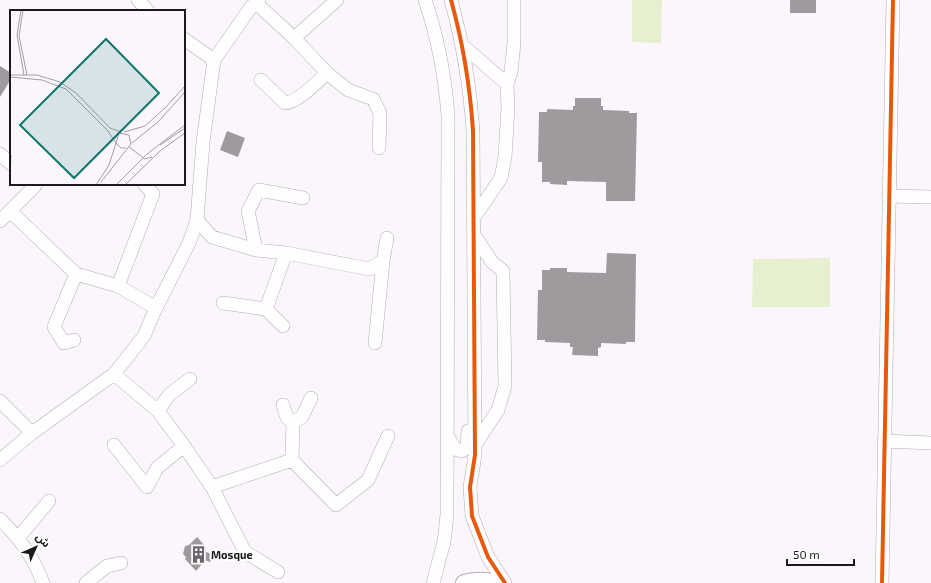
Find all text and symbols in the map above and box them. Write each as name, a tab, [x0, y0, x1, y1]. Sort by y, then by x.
inset map	[10, 10, 185, 185]
north arrow	[16, 527, 56, 567]
text: ش	[33, 530, 53, 550]
scale bar	[787, 541, 854, 567]
building icon: Mosque	[188, 544, 208, 564]
text: 50 m	[793, 547, 820, 561]
place label: Mosque	[211, 548, 253, 561]

